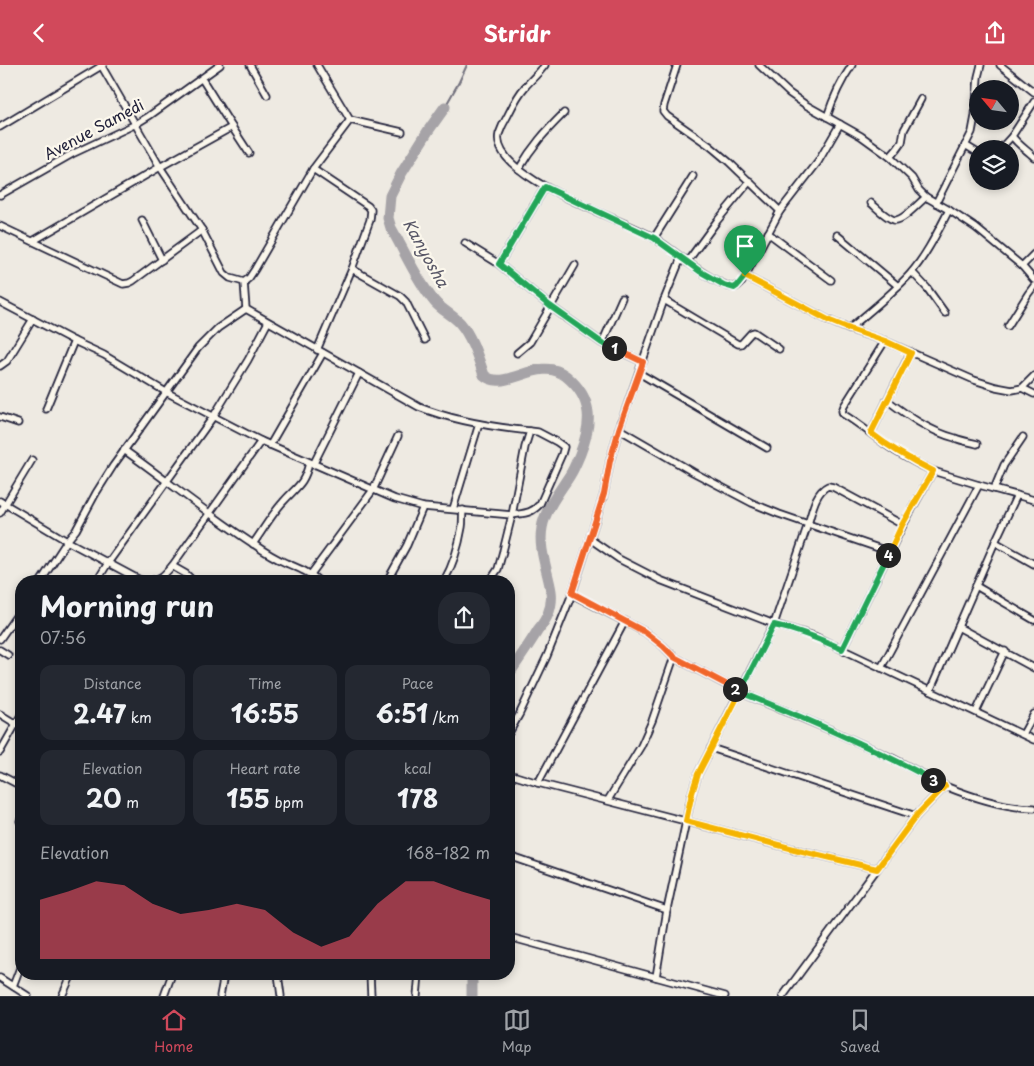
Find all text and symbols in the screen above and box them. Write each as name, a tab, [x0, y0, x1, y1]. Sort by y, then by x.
text: Stridr	[483, 16, 551, 49]
icon: back	[25, 19, 53, 47]
icon: share	[981, 19, 1009, 47]
north arrow	[969, 80, 1019, 130]
map controls	[969, 80, 1019, 190]
street label: Avenue Samedi	[39, 93, 147, 165]
button: layers	[969, 140, 1019, 190]
water label: Kanyosha	[398, 214, 456, 292]
pin	[724, 225, 766, 276]
icon: arrive	[731, 232, 759, 260]
pin: 1	[602, 335, 626, 361]
text: 1	[611, 338, 618, 359]
pin: 4	[876, 543, 900, 567]
text: 4	[884, 545, 893, 566]
text: Morning run	[40, 584, 214, 627]
button: share	[438, 592, 490, 644]
text: 07:56	[40, 625, 86, 649]
text: Distance	[83, 673, 142, 694]
text: Time	[248, 673, 282, 694]
text: Pace	[402, 673, 433, 694]
pin: 2	[722, 677, 748, 701]
text: 2	[731, 679, 740, 700]
text: 2.47	[73, 694, 126, 732]
text: 16:55	[231, 694, 299, 732]
text: 6:51	[376, 694, 428, 732]
text: km	[126, 707, 152, 728]
text: /km	[428, 707, 459, 728]
text: Elevation	[82, 758, 143, 779]
text: Heart rate	[230, 758, 300, 779]
text: kcal	[404, 758, 432, 779]
pin: 3	[920, 767, 946, 793]
text: 3	[929, 770, 938, 791]
text: 20	[86, 779, 122, 817]
text: 155	[226, 779, 270, 817]
text: 178	[397, 779, 438, 817]
text: m	[122, 792, 139, 813]
text: bpm	[270, 792, 304, 813]
text: Elevation	[40, 840, 109, 864]
text: 168–182 m	[406, 840, 490, 864]
tab: Home	[154, 1006, 193, 1057]
tab: Map	[502, 1006, 532, 1057]
tab: Saved	[840, 1006, 880, 1057]

